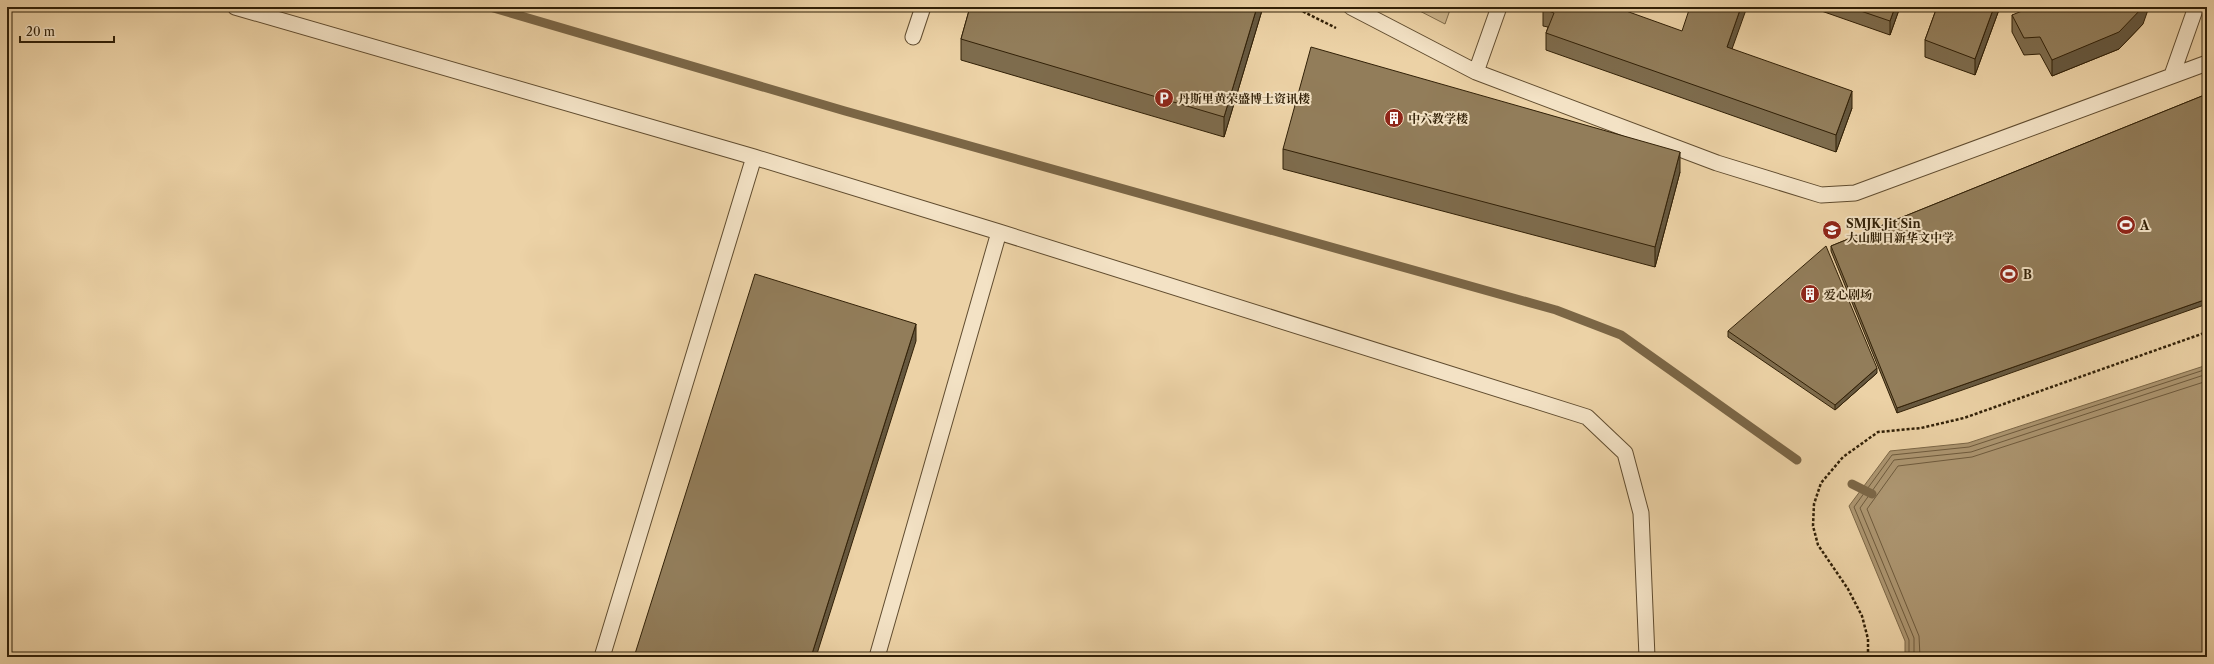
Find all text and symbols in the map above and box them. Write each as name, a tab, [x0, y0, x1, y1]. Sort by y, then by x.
scale bar	[20, 18, 114, 44]
text: 20 m	[26, 24, 55, 39]
parking icon: 丹斯里黄荣盛博士资讯楼	[1153, 87, 1175, 109]
place label: 丹斯里黄荣盛博士资讯楼	[1178, 91, 1310, 106]
building icon: 中六教学楼	[1383, 107, 1405, 129]
place label: 中六教学楼	[1408, 111, 1468, 126]
sports icon: A	[2115, 214, 2137, 236]
place label: SMJK Jit Sin 大山脚日新华文中学	[1846, 216, 1954, 245]
place label: A	[2139, 218, 2150, 233]
school or university icon: SMJK Jit Sin 大山脚日新华文中学	[1821, 219, 1843, 241]
sports icon: B	[1998, 263, 2020, 285]
place label: B	[2023, 267, 2032, 282]
building icon: 爱心剧场	[1799, 283, 1821, 305]
place label: 爱心剧场	[1824, 287, 1872, 302]

